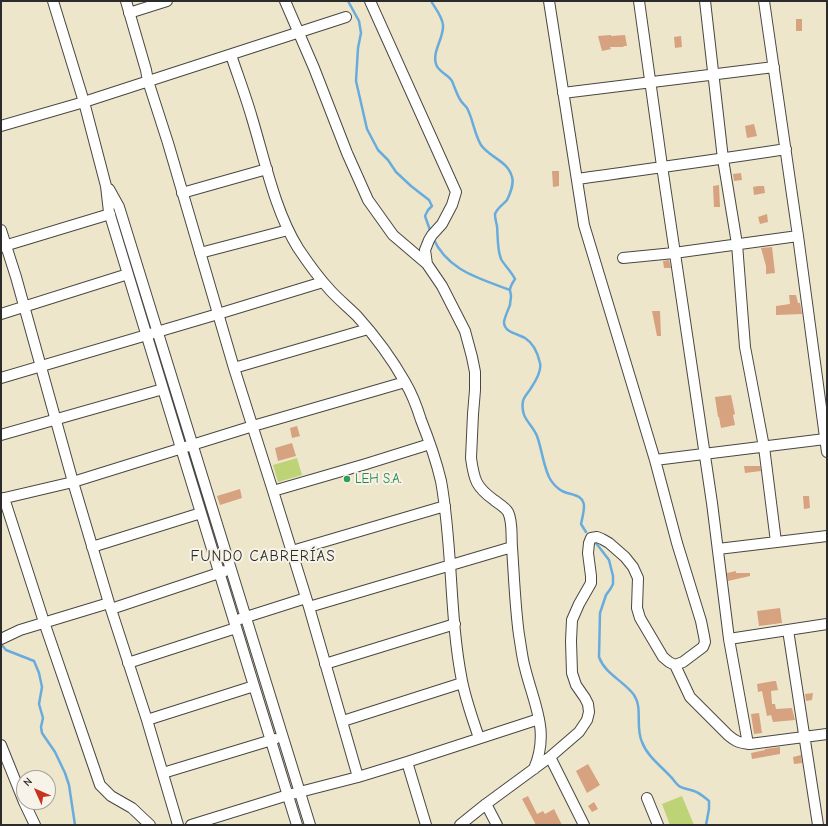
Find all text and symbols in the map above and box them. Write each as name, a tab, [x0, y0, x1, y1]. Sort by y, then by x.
place label: LEH S.A.	[355, 471, 402, 487]
marker: LEH S.A.	[342, 474, 352, 484]
district label: FUNDO CABRERÍAS	[190, 548, 336, 566]
north arrow	[16, 770, 56, 810]
text: N	[21, 775, 35, 789]

